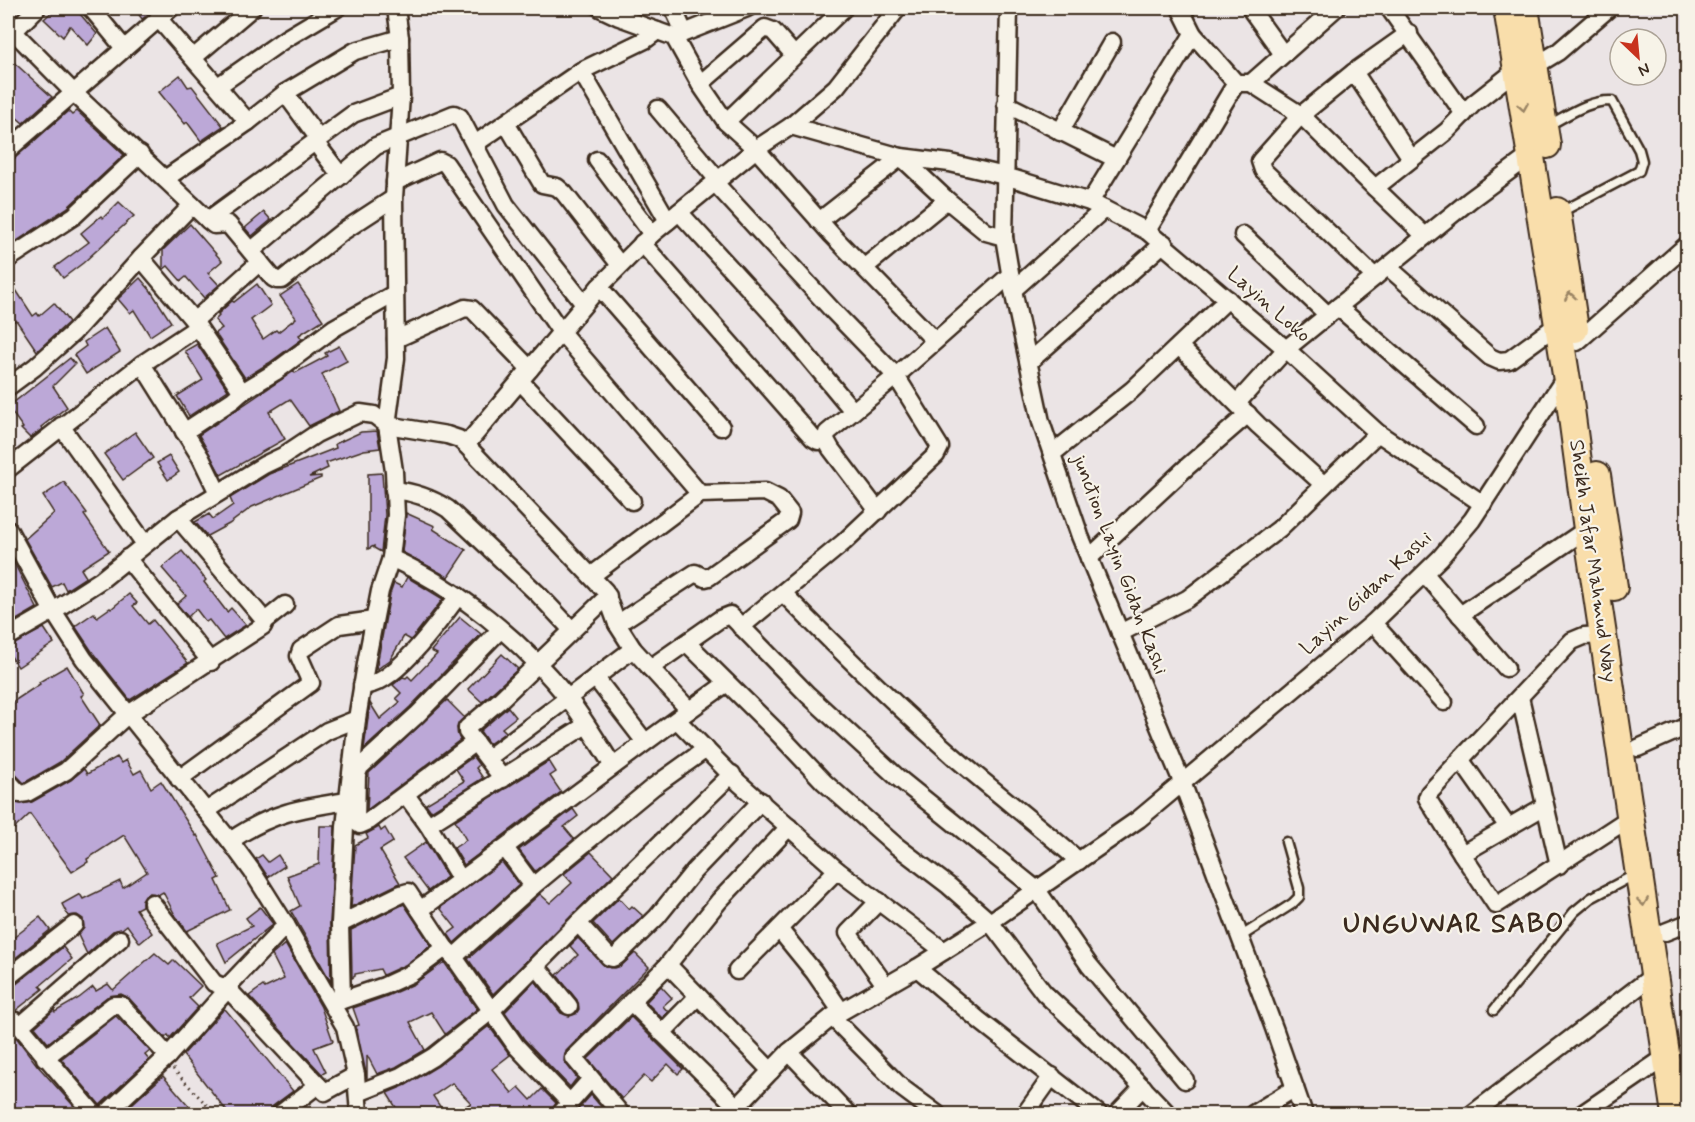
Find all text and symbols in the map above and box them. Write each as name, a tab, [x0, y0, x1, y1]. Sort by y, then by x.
north arrow	[1608, 27, 1668, 87]
text: N	[1635, 57, 1653, 81]
one-way arrow	[1516, 101, 1529, 111]
street label: Layin Loko	[1221, 261, 1317, 349]
one-way arrow	[1564, 291, 1577, 301]
street label: Sheikh Jafar Mahmud Way	[1562, 438, 1624, 684]
street label: junction Layin Gidan Kashi	[1064, 448, 1175, 679]
street label: Layin Gidan Kashi	[1294, 524, 1438, 662]
one-way arrow	[1636, 897, 1648, 906]
district label: UNGUWAR SABO	[1343, 907, 1565, 942]

